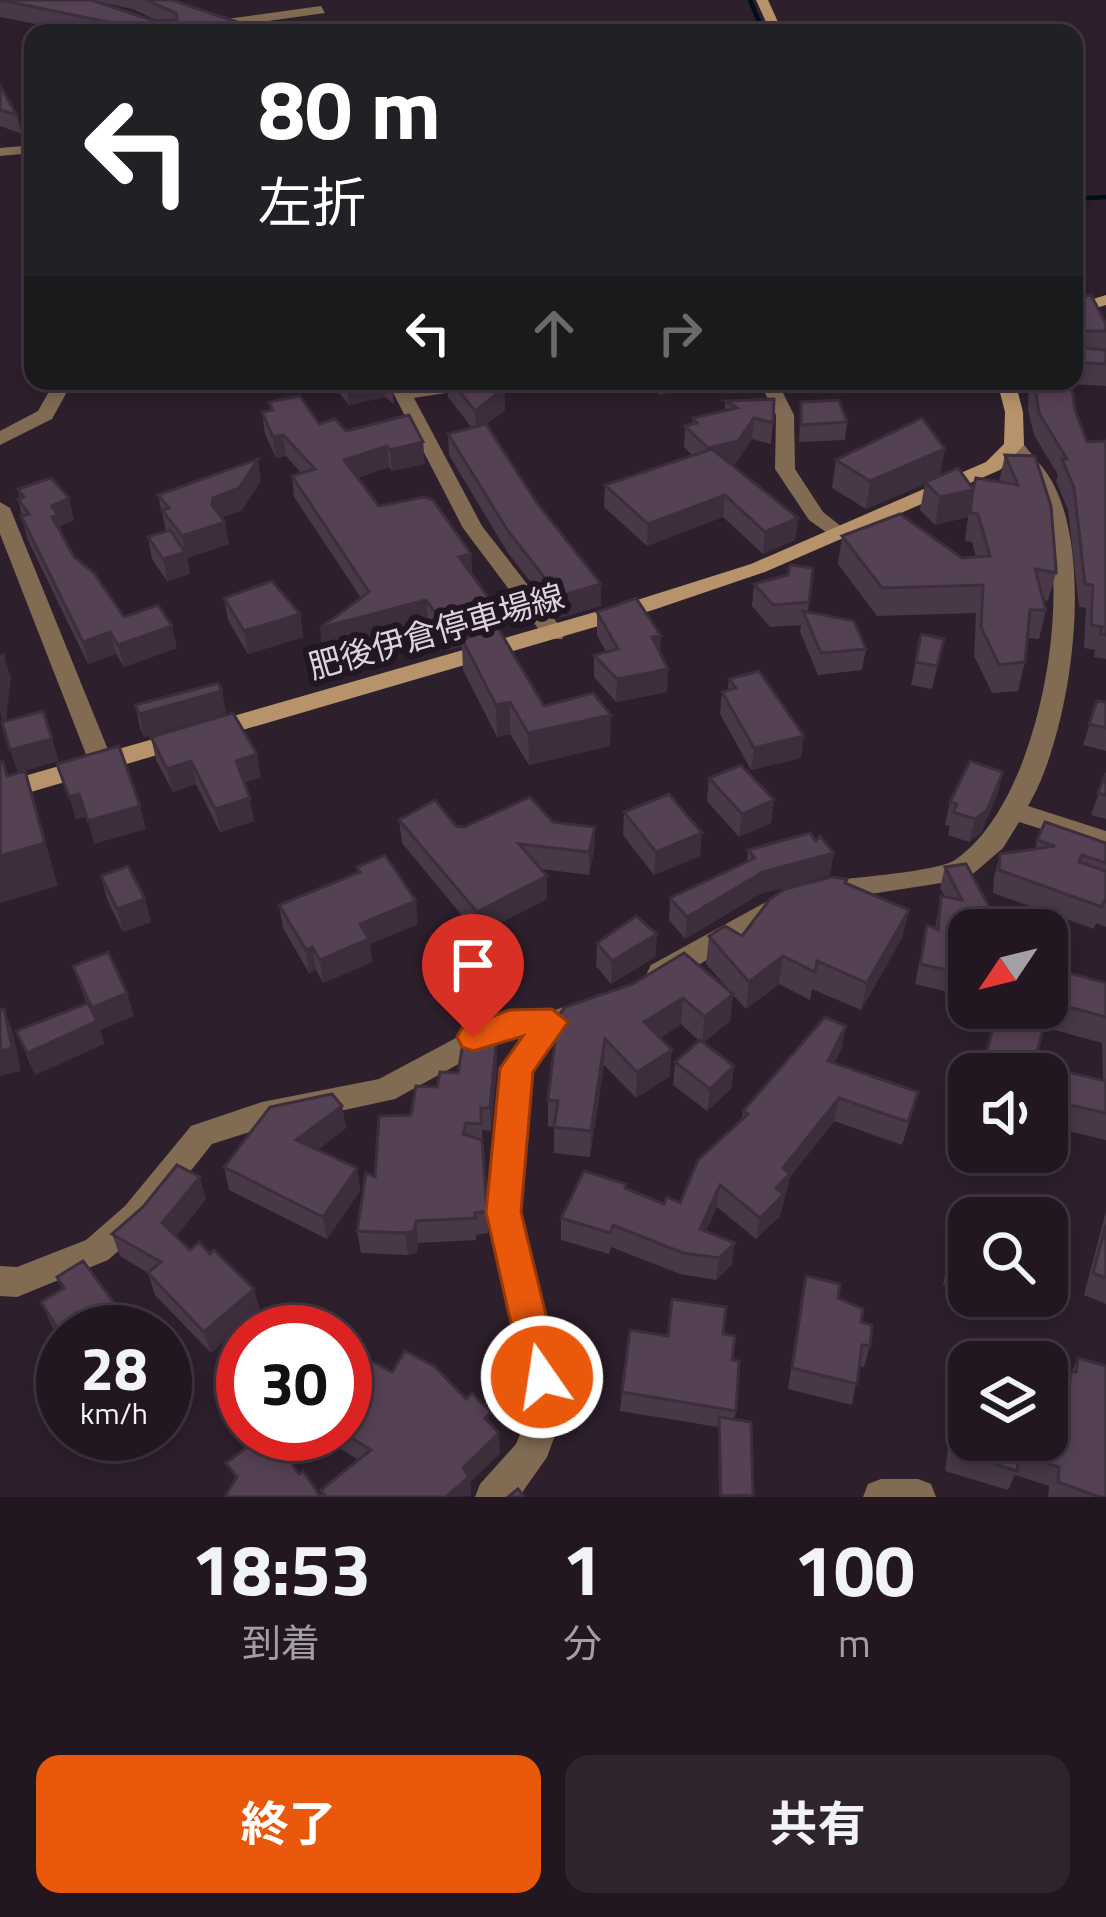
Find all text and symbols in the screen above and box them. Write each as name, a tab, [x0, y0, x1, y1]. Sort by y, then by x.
text: 80 m	[258, 44, 441, 172]
icon: left	[60, 72, 216, 228]
text: 左折	[258, 161, 366, 243]
icon: left	[395, 300, 461, 366]
icon: ahead	[521, 300, 587, 366]
icon: right	[647, 300, 713, 366]
street label: 肥後伊倉停車場線	[302, 571, 570, 691]
north arrow	[948, 909, 1068, 1029]
map controls	[948, 909, 1068, 1461]
pin	[422, 914, 524, 1037]
icon: arrive	[440, 932, 506, 998]
button: sound	[948, 1053, 1068, 1173]
button: search	[948, 1197, 1068, 1317]
speed limit sign: 30	[216, 1305, 372, 1461]
position arrow	[479, 1314, 605, 1440]
text: 28	[80, 1322, 148, 1413]
button: layers	[948, 1341, 1068, 1461]
text: km/h	[80, 1390, 148, 1436]
text: 18:53	[191, 1513, 371, 1623]
text: 1	[562, 1513, 603, 1623]
text: 100	[794, 1514, 915, 1624]
text: 到着	[242, 1613, 320, 1672]
text: 分	[563, 1613, 602, 1672]
text: m	[838, 1613, 871, 1672]
button: 終了	[36, 1755, 541, 1893]
button: 共有	[565, 1755, 1070, 1893]

